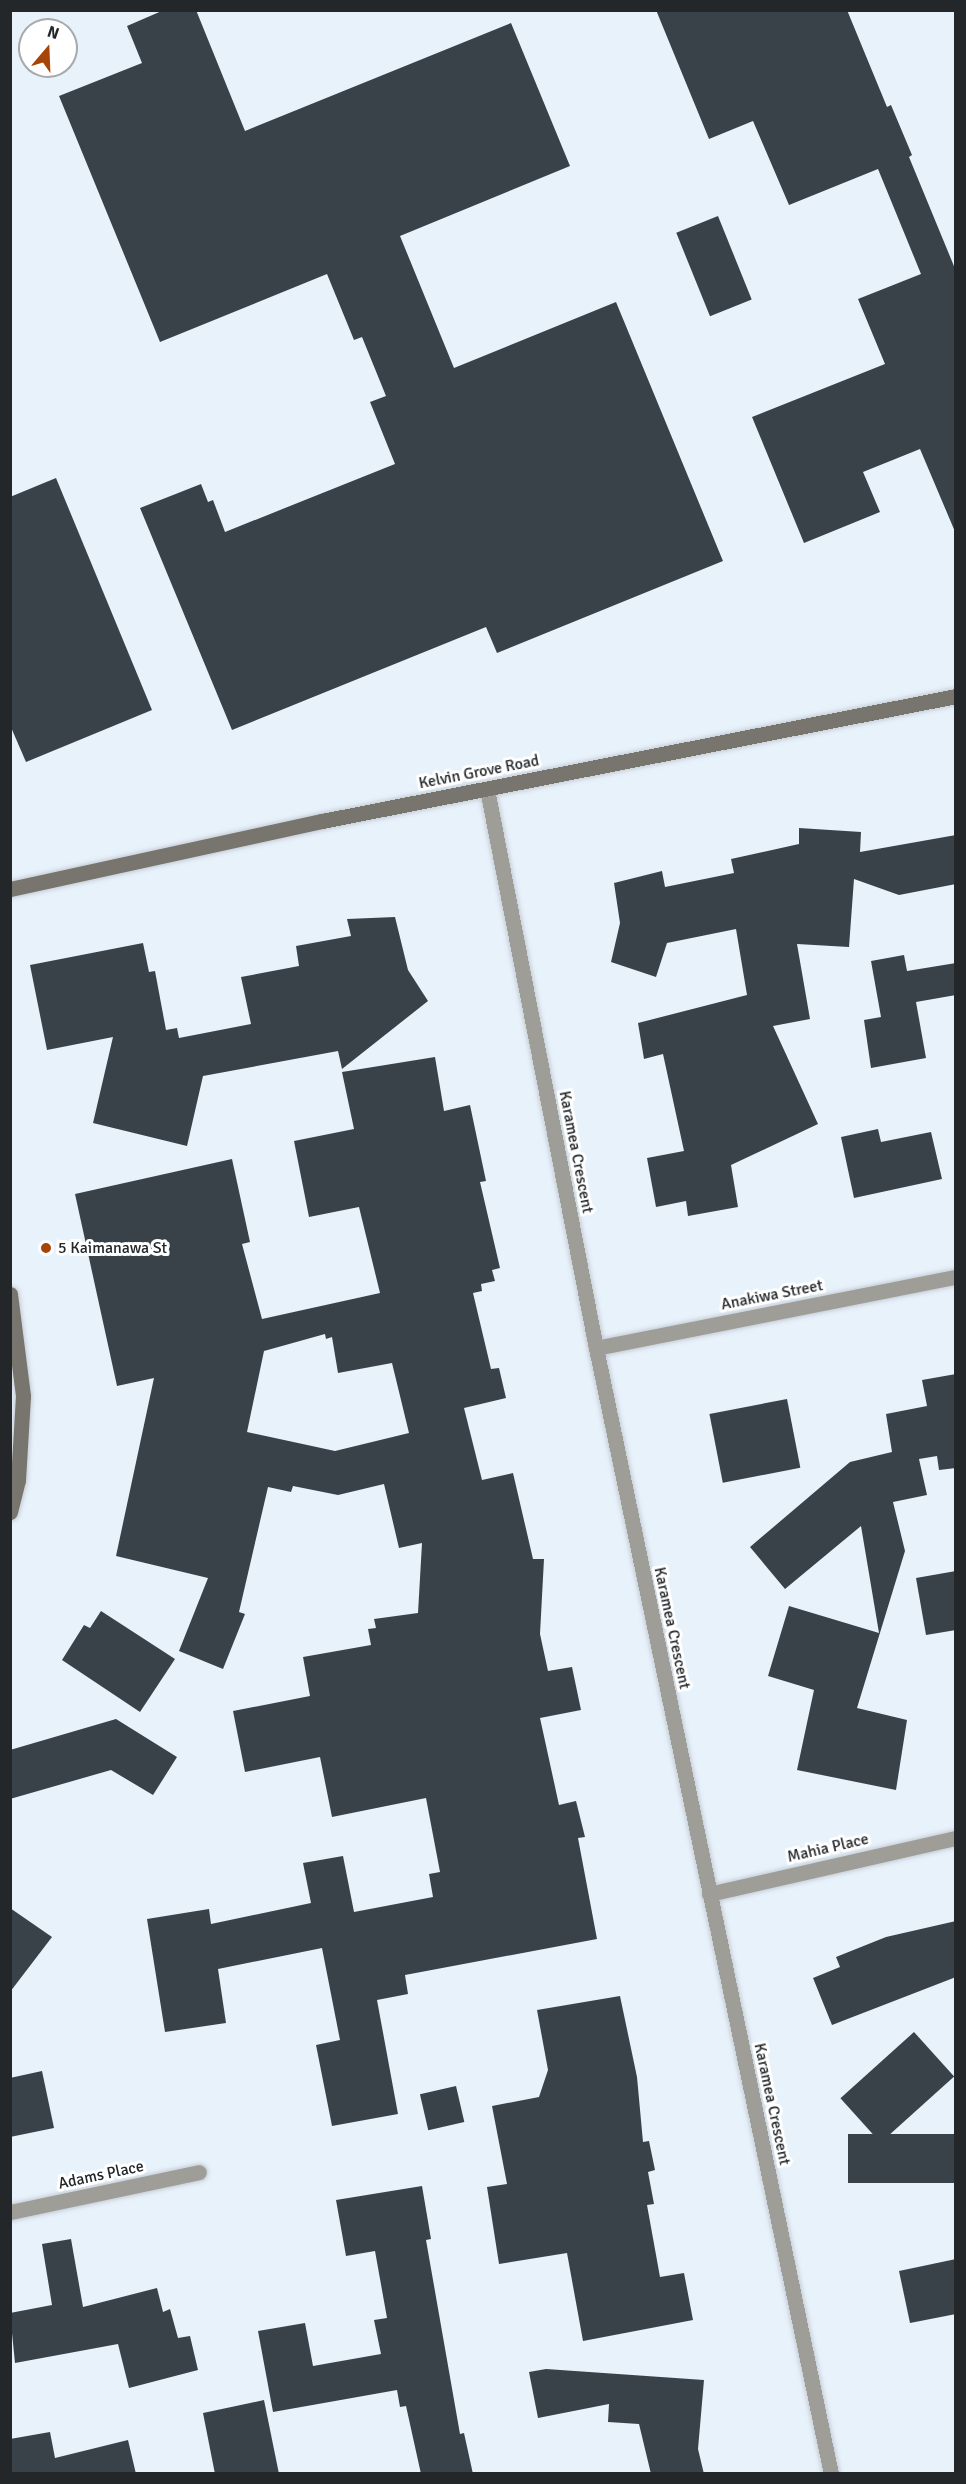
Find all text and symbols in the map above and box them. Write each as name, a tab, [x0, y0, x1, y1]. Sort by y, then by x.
north arrow	[18, 18, 78, 78]
text: N	[45, 22, 62, 44]
street label: Kelvin Grove Road	[417, 751, 541, 793]
street label: Karamea Crescent	[555, 1089, 597, 1215]
place label: 5 Kaimanawa St	[58, 1238, 167, 1258]
marker: 5 Kaimanawa St	[39, 1241, 53, 1255]
street label: Anakiwa Street	[719, 1276, 825, 1314]
street label: Karamea Crescent	[650, 1565, 694, 1691]
street label: Mahia Place	[785, 1829, 871, 1867]
street label: Karamea Crescent	[750, 2041, 794, 2167]
street label: Adams Place	[57, 2157, 145, 2193]

